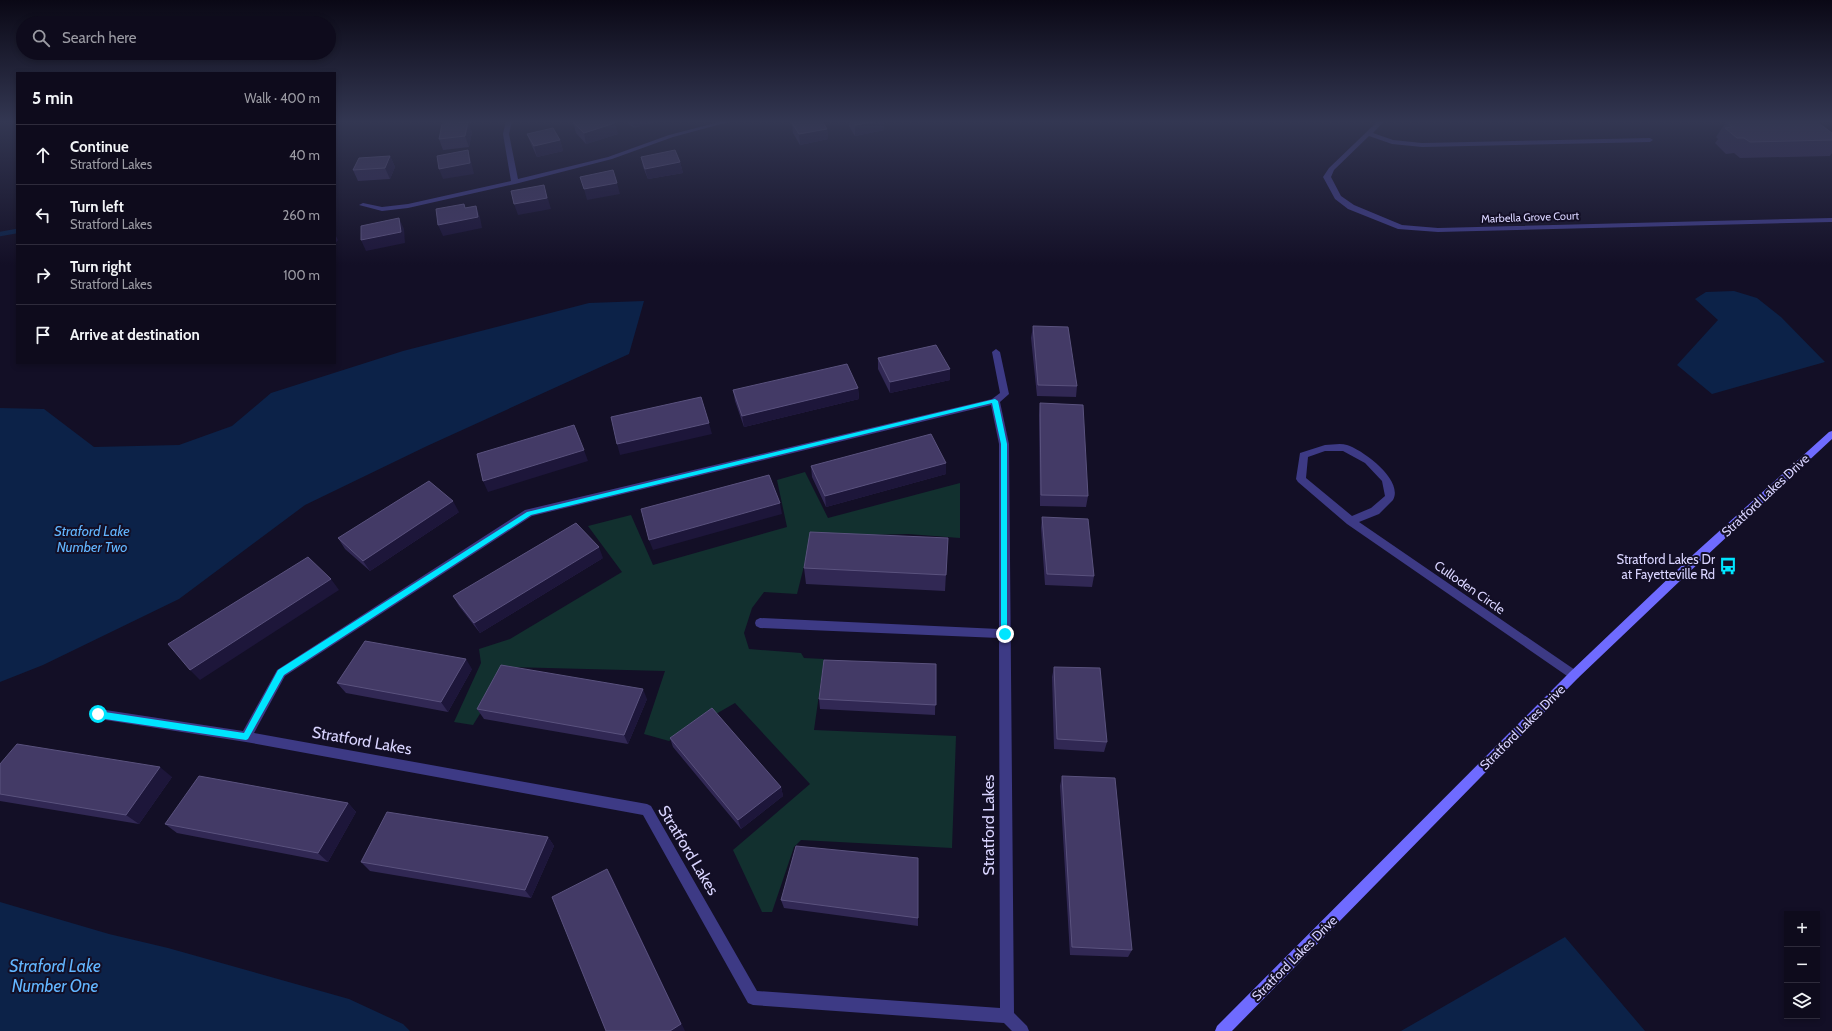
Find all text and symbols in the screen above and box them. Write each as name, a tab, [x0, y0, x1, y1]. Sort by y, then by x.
search box	[16, 16, 336, 60]
icon: search	[30, 27, 52, 49]
text: Search here	[62, 29, 137, 47]
text: 5 min	[32, 88, 73, 108]
text: Walk · 400 m	[244, 90, 320, 106]
text: Continue	[70, 138, 129, 156]
icon: ahead	[32, 144, 54, 166]
text: 40 m	[289, 147, 320, 163]
text: Stratford Lakes	[70, 156, 152, 172]
text: Turn left	[70, 198, 124, 216]
icon: left	[32, 204, 54, 226]
text: 260 m	[282, 207, 320, 223]
street label: Marbella Grove Court	[1481, 208, 1579, 226]
text: Stratford Lakes	[70, 216, 152, 232]
text: Turn right	[70, 258, 131, 276]
icon: right	[32, 264, 54, 286]
text: 100 m	[283, 267, 320, 283]
text: Stratford Lakes	[70, 276, 152, 292]
icon: arrive	[32, 324, 54, 346]
text: Arrive at destination	[70, 326, 200, 344]
street label: Stratford Lakes Drive	[1718, 450, 1812, 540]
water label: Straford Lake Number Two	[54, 522, 130, 556]
place label: Stratford Lakes Dr at Fayetteville Rd	[1617, 551, 1716, 582]
bus stop icon: Stratford Lakes Dr at Fayetteville Rd	[1718, 556, 1738, 576]
street label: Culloden Circle	[1432, 557, 1509, 617]
route end	[996, 625, 1014, 643]
street label: Stratford Lakes Drive	[1476, 681, 1568, 773]
route start	[89, 705, 107, 723]
street label: Stratford Lakes	[311, 722, 414, 759]
street label: Stratford Lakes	[979, 774, 998, 875]
street label: Stratford Lakes	[654, 802, 723, 899]
map controls	[1784, 911, 1820, 1019]
button: +	[1784, 911, 1820, 947]
street label: Stratford Lakes Drive	[1248, 912, 1340, 1004]
button: −	[1784, 947, 1820, 983]
water label: Straford Lake Number One	[9, 956, 101, 996]
button: layers	[1784, 983, 1820, 1019]

